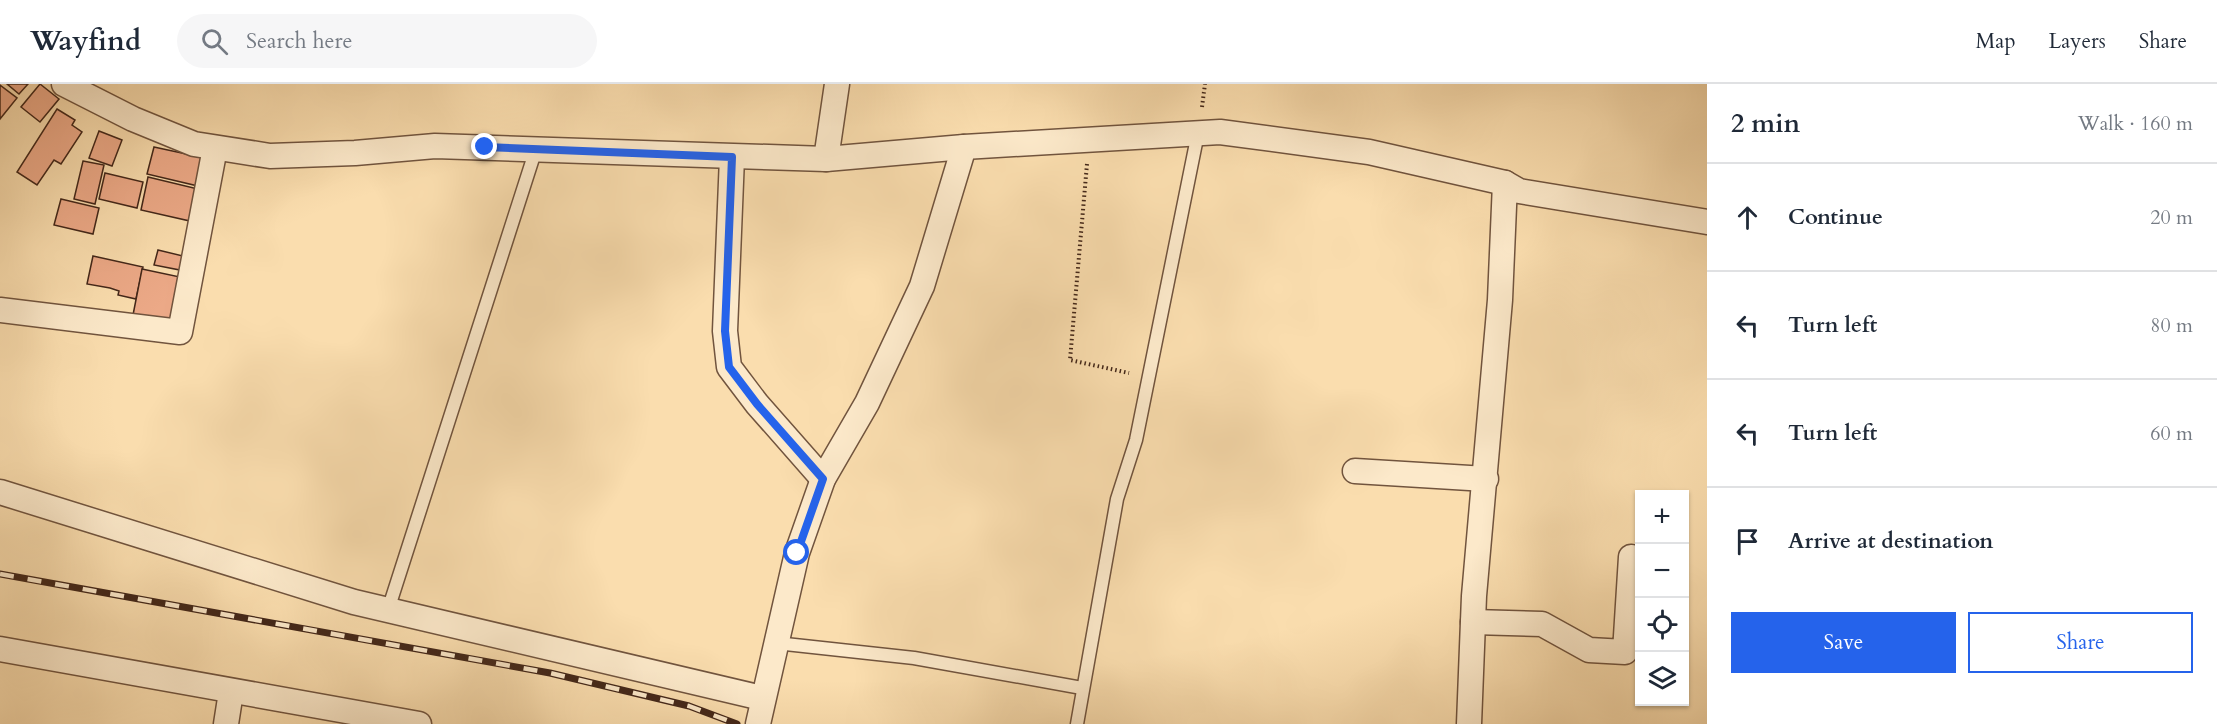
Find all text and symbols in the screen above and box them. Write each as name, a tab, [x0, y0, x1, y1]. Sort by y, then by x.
search box	[177, 14, 597, 68]
text: Wayfind	[30, 22, 141, 60]
icon: search	[198, 25, 231, 58]
text: Search here	[246, 26, 353, 56]
text: Map	[1976, 27, 2016, 56]
text: Layers	[2049, 27, 2106, 56]
text: Share	[2139, 27, 2187, 56]
text: 2 min	[1731, 106, 1800, 141]
text: Walk · 160 m	[2078, 110, 2193, 137]
route end	[471, 133, 497, 159]
icon: ahead	[1731, 201, 1764, 234]
text: Continue	[1788, 202, 1883, 232]
text: 20 m	[2150, 204, 2193, 231]
icon: left	[1731, 309, 1764, 342]
text: Turn left	[1788, 310, 1877, 340]
text: 80 m	[2150, 312, 2193, 339]
icon: left	[1731, 417, 1764, 450]
text: Turn left	[1788, 418, 1877, 448]
text: 60 m	[2150, 420, 2193, 447]
map controls	[1635, 490, 1689, 706]
button: +	[1635, 490, 1689, 544]
icon: arrive	[1731, 525, 1764, 558]
text: Arrive at destination	[1788, 526, 1993, 556]
route start	[783, 539, 809, 565]
button: −	[1635, 544, 1689, 598]
button: locate	[1635, 598, 1689, 652]
button: Save	[1731, 612, 1956, 673]
button: Share	[1968, 612, 2193, 673]
button: layers	[1635, 652, 1689, 706]

